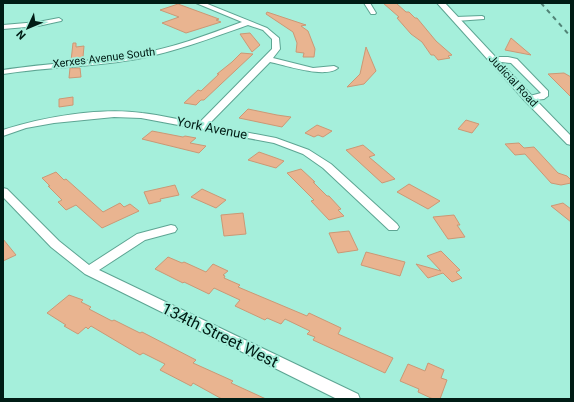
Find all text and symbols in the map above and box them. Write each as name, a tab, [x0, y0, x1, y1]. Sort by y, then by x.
north arrow	[8, 8, 48, 48]
text: N	[14, 27, 29, 42]
street label: Xerxes Avenue South	[52, 45, 156, 71]
street label: Judicial Road	[486, 52, 540, 110]
street label: York Avenue	[175, 114, 249, 142]
street label: 134th Street West	[159, 299, 281, 371]

